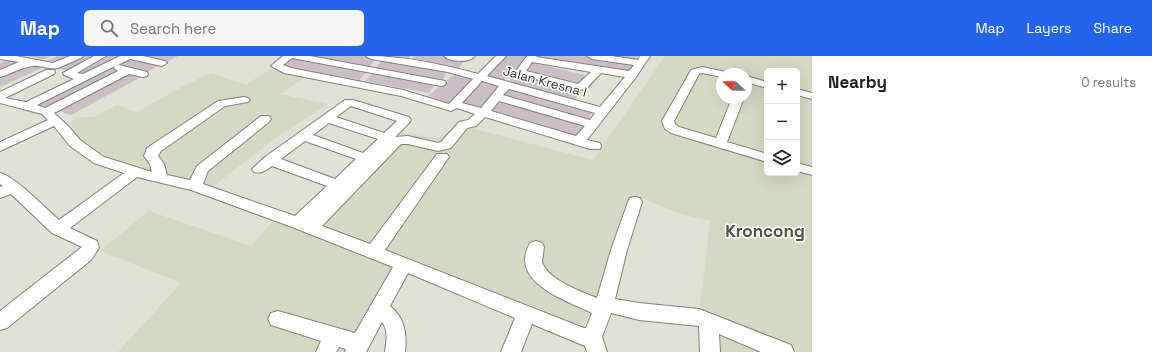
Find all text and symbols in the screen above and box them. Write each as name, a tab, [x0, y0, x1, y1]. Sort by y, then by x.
search box	[84, 10, 364, 46]
text: Map	[20, 16, 60, 41]
icon: search	[98, 17, 120, 39]
text: Search here	[130, 19, 216, 38]
text: Map	[975, 19, 1005, 37]
text: Layers	[1027, 19, 1071, 37]
text: Share	[1093, 19, 1132, 37]
street label: Jalan Kresna I	[501, 62, 589, 101]
north arrow	[716, 68, 752, 104]
map controls	[764, 68, 800, 176]
button: +	[764, 68, 800, 104]
text: Nearby	[828, 71, 887, 93]
text: 0 results	[1081, 74, 1136, 91]
button: −	[764, 104, 800, 140]
button: layers	[764, 140, 800, 176]
district label: Kroncong	[725, 220, 805, 242]

